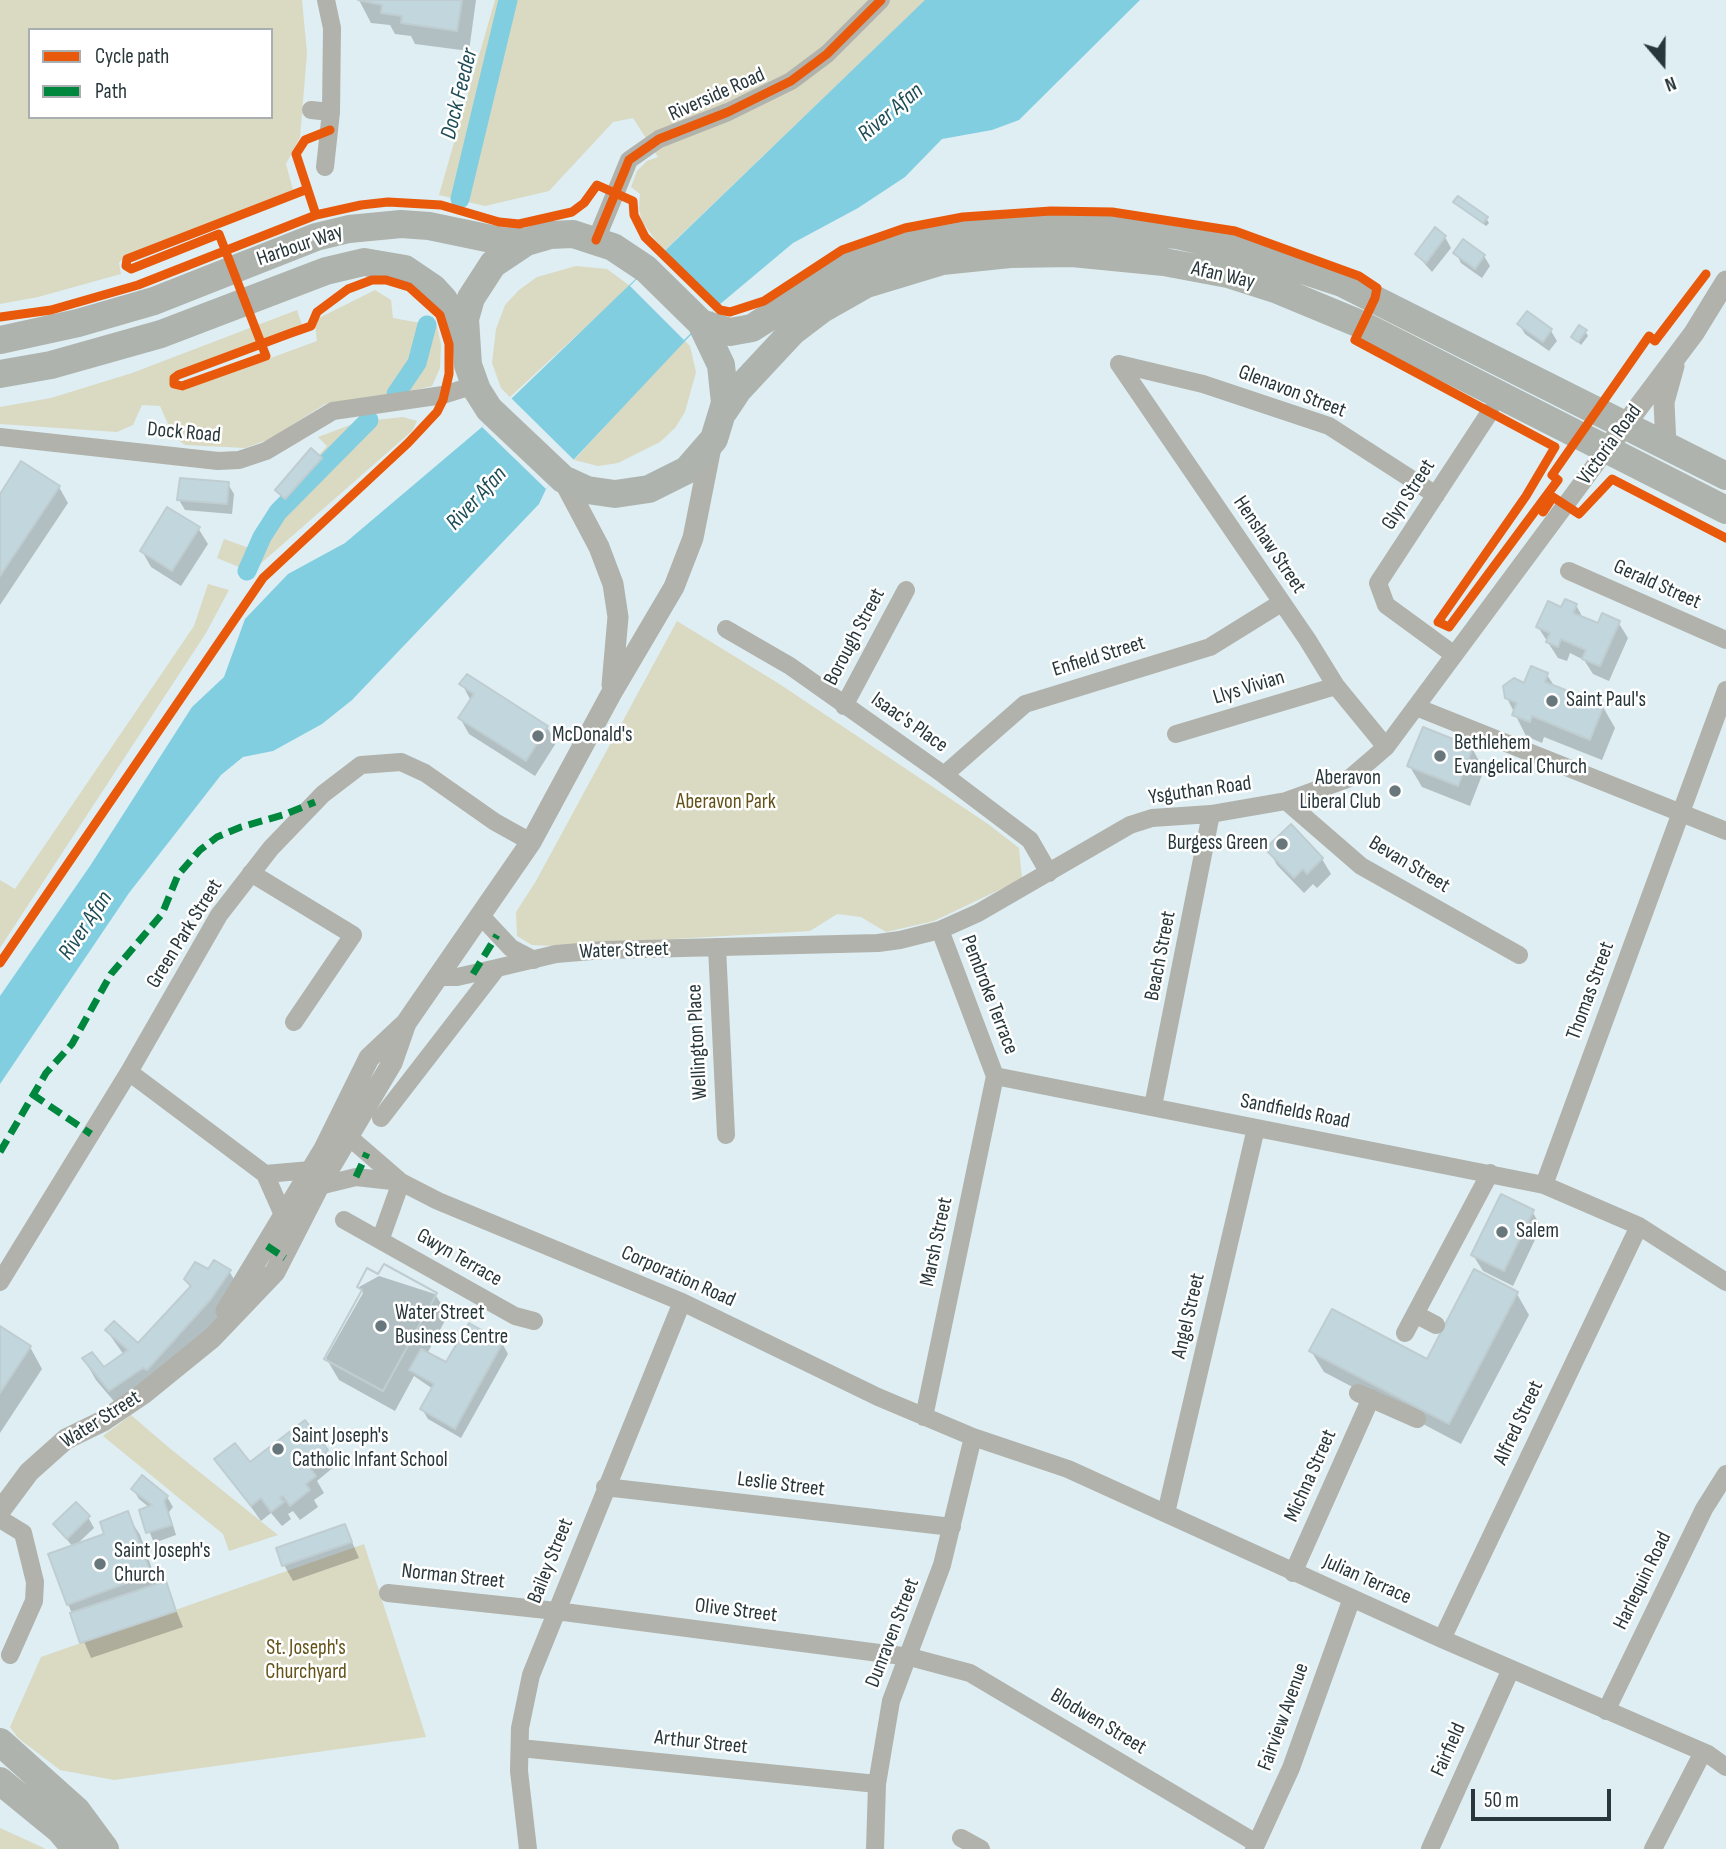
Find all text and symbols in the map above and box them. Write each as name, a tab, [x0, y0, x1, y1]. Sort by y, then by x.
legend	[28, 28, 273, 119]
north arrow	[1628, 28, 1698, 98]
text: Cycle path	[95, 44, 169, 69]
water label: Dock Feeder	[435, 46, 485, 142]
street label: Riverside Road	[665, 63, 769, 127]
text: N	[1662, 71, 1679, 96]
water label: River Afan	[853, 78, 929, 148]
text: Path	[95, 79, 127, 104]
street label: Harbour Way	[254, 220, 346, 272]
street label: Afan Way	[1189, 256, 1257, 296]
street label: Glenavon Street	[1235, 360, 1349, 424]
street label: Victoria Road	[1572, 400, 1648, 490]
street label: Dock Road	[146, 417, 222, 449]
street label: Glyn Street	[1377, 455, 1441, 535]
water label: River Afan	[441, 461, 513, 537]
street label: Henshaw Street	[1227, 492, 1311, 598]
street label: Gerald Street	[1609, 555, 1705, 615]
street label: Borough Street	[819, 584, 891, 690]
street label: Enfield Street	[1050, 631, 1148, 683]
street label: Llys Vivian	[1210, 665, 1288, 711]
street label: Isaac's Place	[866, 687, 952, 759]
place label: Saint Paul's	[1566, 688, 1646, 714]
marker: Saint Paul's	[1544, 693, 1560, 709]
place label: McDonald's	[552, 723, 632, 749]
marker: McDonald's	[530, 728, 546, 744]
place label: Bethlehem Evangelical Church	[1454, 731, 1587, 781]
marker: Bethlehem Evangelical Church	[1432, 748, 1448, 764]
place label: Aberavon Liberal Club	[1300, 766, 1381, 816]
street label: Ysguthan Road	[1147, 771, 1253, 811]
marker: Aberavon Liberal Club	[1387, 783, 1403, 799]
park label: Aberavon Park	[676, 790, 776, 816]
place label: Burgess Green	[1167, 831, 1268, 857]
street label: Bevan Street	[1364, 831, 1454, 899]
marker: Burgess Green	[1274, 836, 1290, 852]
street label: Green Park Street	[142, 875, 228, 993]
water label: River Afan	[53, 886, 119, 966]
street label: Beach Street	[1140, 909, 1182, 1003]
street label: Pembroke Terrace	[955, 932, 1023, 1058]
street label: Water Street	[579, 937, 669, 965]
street label: Thomas Street	[1562, 938, 1620, 1044]
street label: Wellington Place	[682, 983, 714, 1101]
street label: Sandfields Road	[1238, 1089, 1352, 1135]
street label: Marsh Street	[915, 1195, 959, 1289]
place label: Salem	[1516, 1219, 1559, 1245]
street label: Gwyn Terrace	[412, 1223, 506, 1293]
marker: Salem	[1494, 1224, 1510, 1240]
street label: Corporation Road	[617, 1241, 739, 1313]
street label: Angel Street	[1167, 1271, 1211, 1361]
place label: Water Street Business Centre	[395, 1301, 508, 1351]
marker: Water Street Business Centre	[373, 1318, 389, 1334]
street label: Alfred Street	[1489, 1377, 1549, 1469]
street label: Water Street	[56, 1386, 146, 1454]
place label: Saint Joseph's Catholic Infant School	[292, 1424, 448, 1474]
street label: Michna Street	[1279, 1426, 1343, 1526]
marker: Saint Joseph's Catholic Infant School	[270, 1441, 286, 1457]
street label: Leslie Street	[736, 1467, 826, 1503]
street label: Bailey Street	[523, 1515, 579, 1607]
street label: Harlequin Road	[1608, 1528, 1678, 1634]
place label: Saint Joseph's Church	[114, 1539, 211, 1589]
street label: Julian Terrace	[1319, 1549, 1415, 1611]
marker: Saint Joseph's Church	[92, 1556, 108, 1572]
street label: Norman Street	[400, 1559, 506, 1595]
street label: Dunraven Street	[861, 1575, 925, 1691]
street label: Olive Street	[693, 1593, 779, 1629]
park label: St. Joseph's Churchyard	[265, 1636, 347, 1686]
street label: Fairview Avenue	[1253, 1660, 1315, 1774]
street label: Blodwen Street	[1045, 1684, 1151, 1760]
street label: Fairfield	[1426, 1719, 1472, 1781]
street label: Arthur Street	[653, 1726, 749, 1760]
scale bar	[1474, 1776, 1614, 1820]
text: 50 m	[1484, 1788, 1519, 1813]

